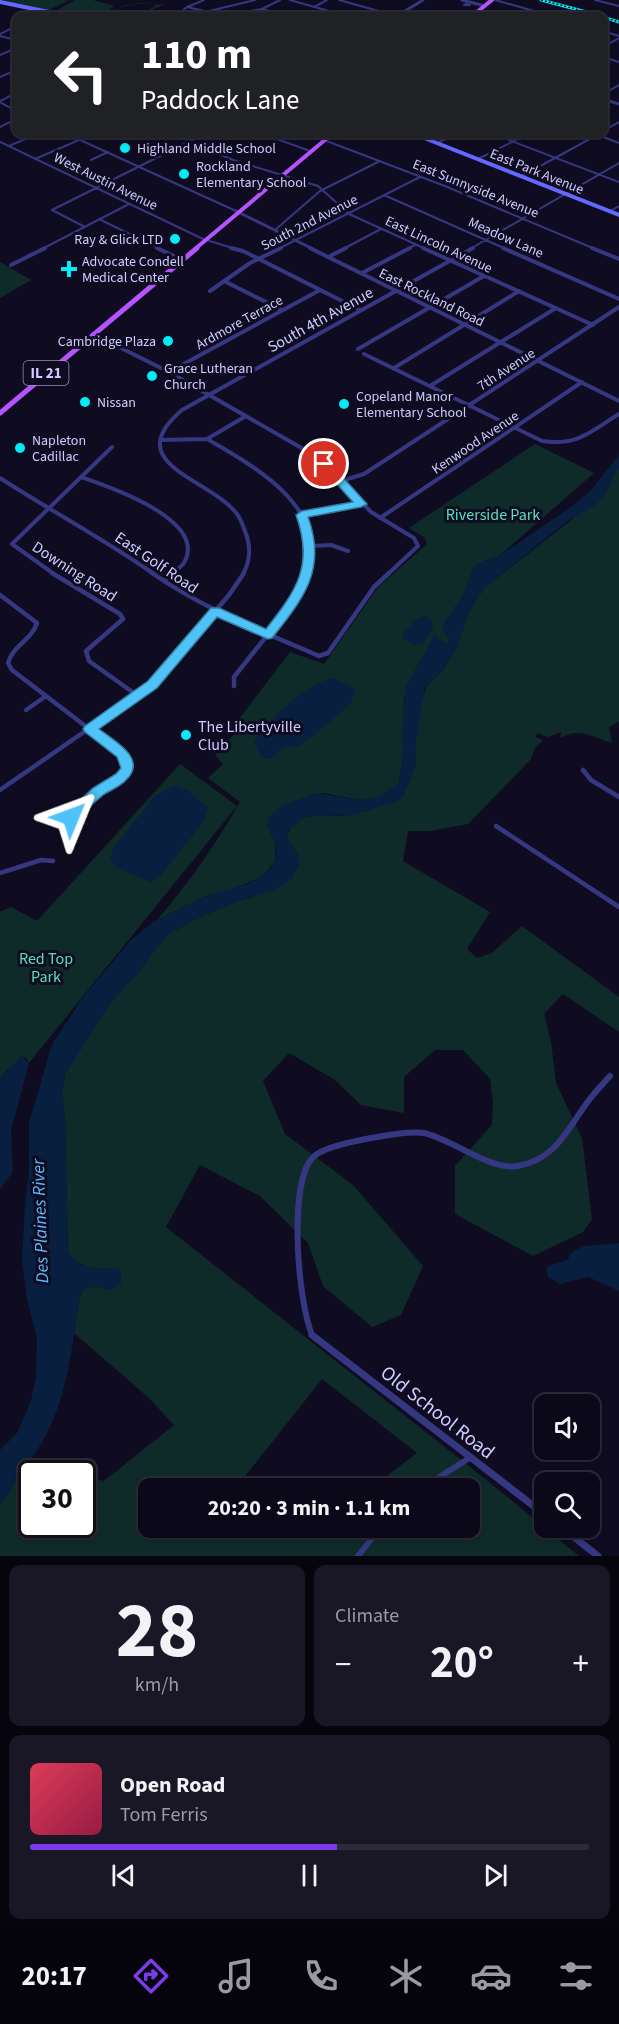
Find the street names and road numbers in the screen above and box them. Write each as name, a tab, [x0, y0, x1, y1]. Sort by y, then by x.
street label: East Park Avenue	[487, 144, 587, 200]
street label: West Austin Avenue	[50, 148, 161, 216]
street label: East Sunnyside Avenue	[410, 154, 542, 223]
street label: South 2nd Avenue	[258, 190, 361, 256]
street label: East Lincoln Avenue	[382, 211, 496, 279]
street label: Meadow Lane	[465, 212, 547, 263]
street label: East Rockland Road	[375, 264, 488, 332]
street label: South 4th Avenue	[264, 282, 377, 358]
street label: Ardmore Terrace	[192, 291, 287, 355]
street label: 7th Avenue	[474, 344, 539, 396]
road number: IL 21	[24, 361, 68, 385]
street label: Kenwood Avenue	[428, 406, 523, 480]
street label: East Golf Road	[110, 527, 203, 599]
street label: Downing Road	[28, 536, 121, 607]
street label: Old School Road	[374, 1359, 500, 1466]

